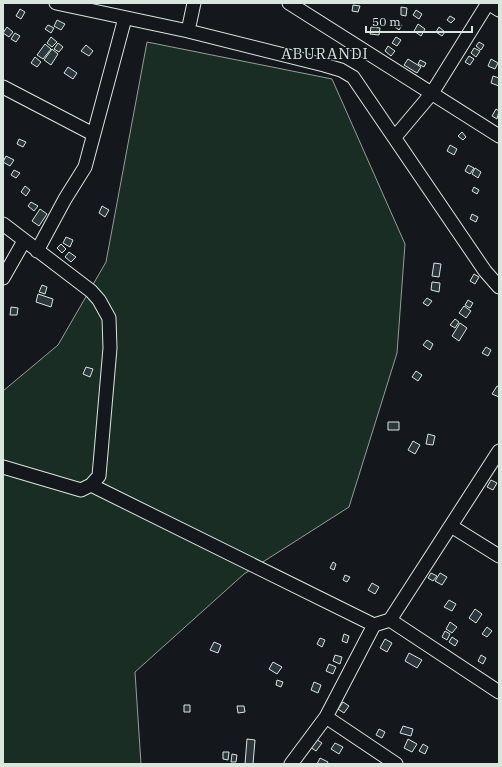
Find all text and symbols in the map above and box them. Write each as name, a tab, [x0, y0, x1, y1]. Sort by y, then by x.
scale bar	[366, 8, 472, 34]
text: 50 m	[372, 14, 401, 29]
district label: ABURANDI	[281, 44, 369, 63]

